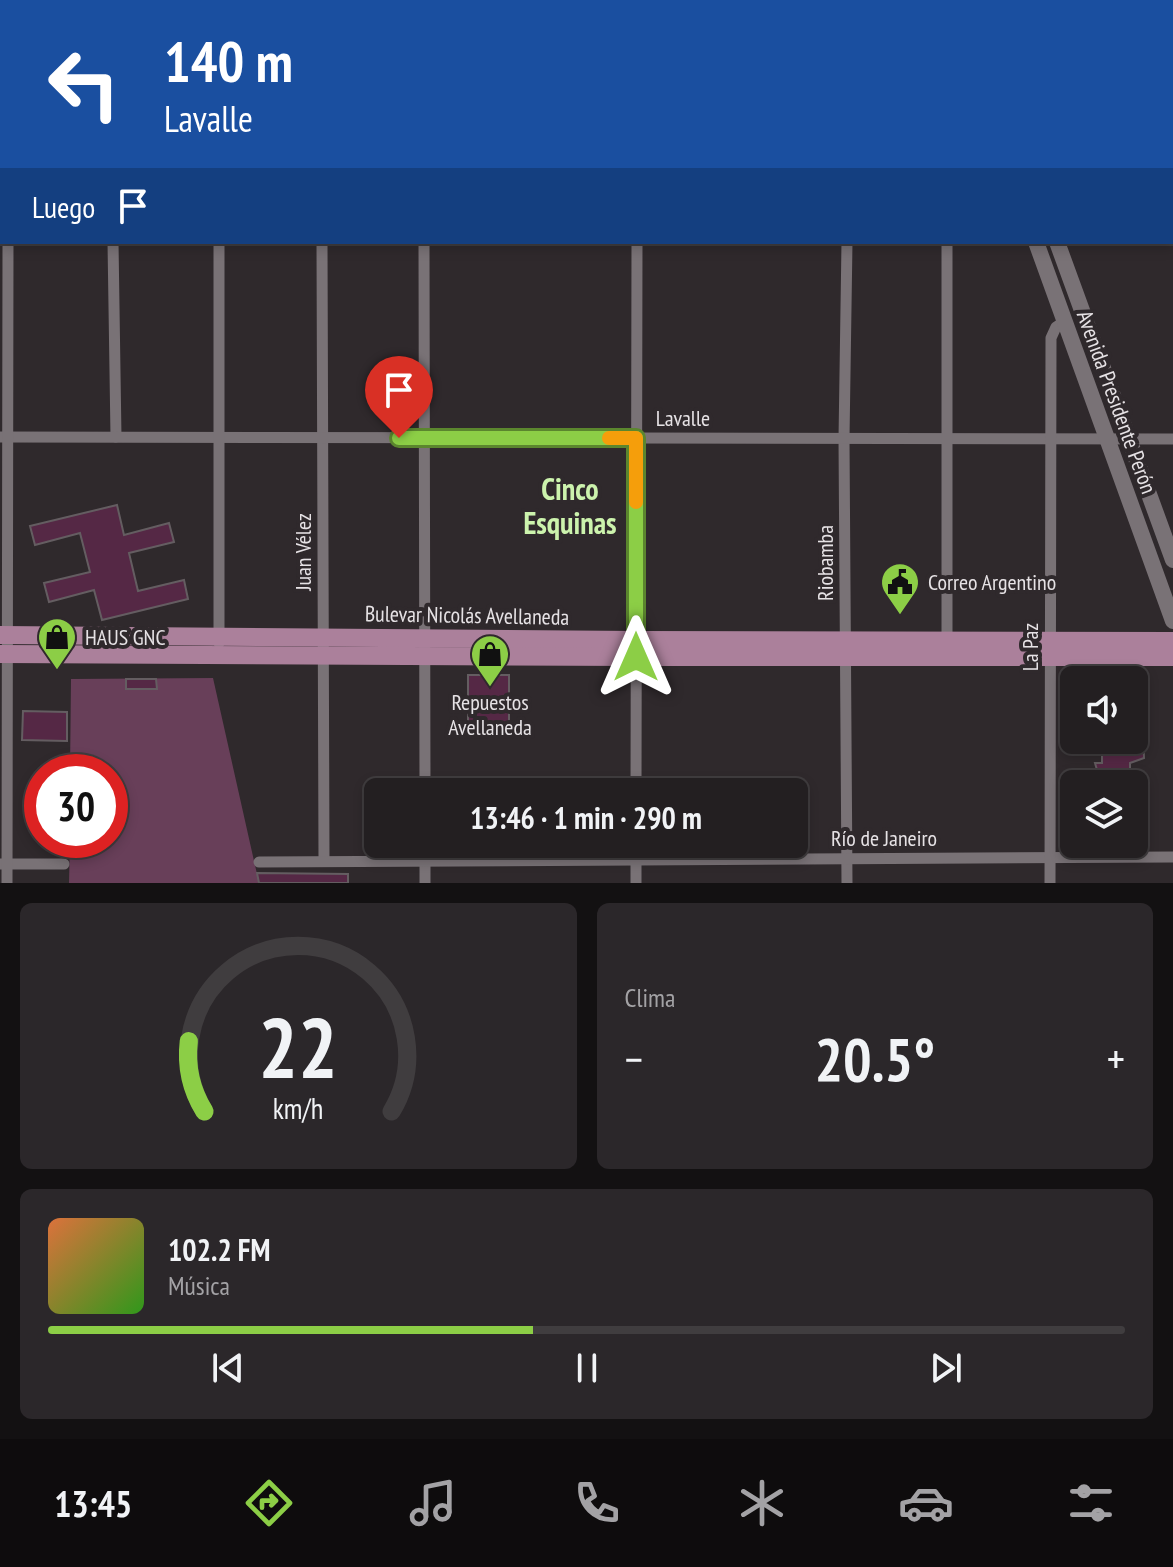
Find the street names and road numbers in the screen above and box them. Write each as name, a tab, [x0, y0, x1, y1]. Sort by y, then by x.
street label: Avenida Presidente Perón	[1071, 307, 1163, 497]
street label: Lavalle	[656, 404, 710, 432]
street label: Juan Vélez	[289, 513, 317, 592]
street label: Riobamba	[811, 525, 839, 601]
street label: Bulevar Nicolás Avellaneda	[365, 599, 569, 631]
street label: La Paz	[1016, 623, 1044, 671]
street label: Río de Janeiro	[831, 824, 937, 852]

